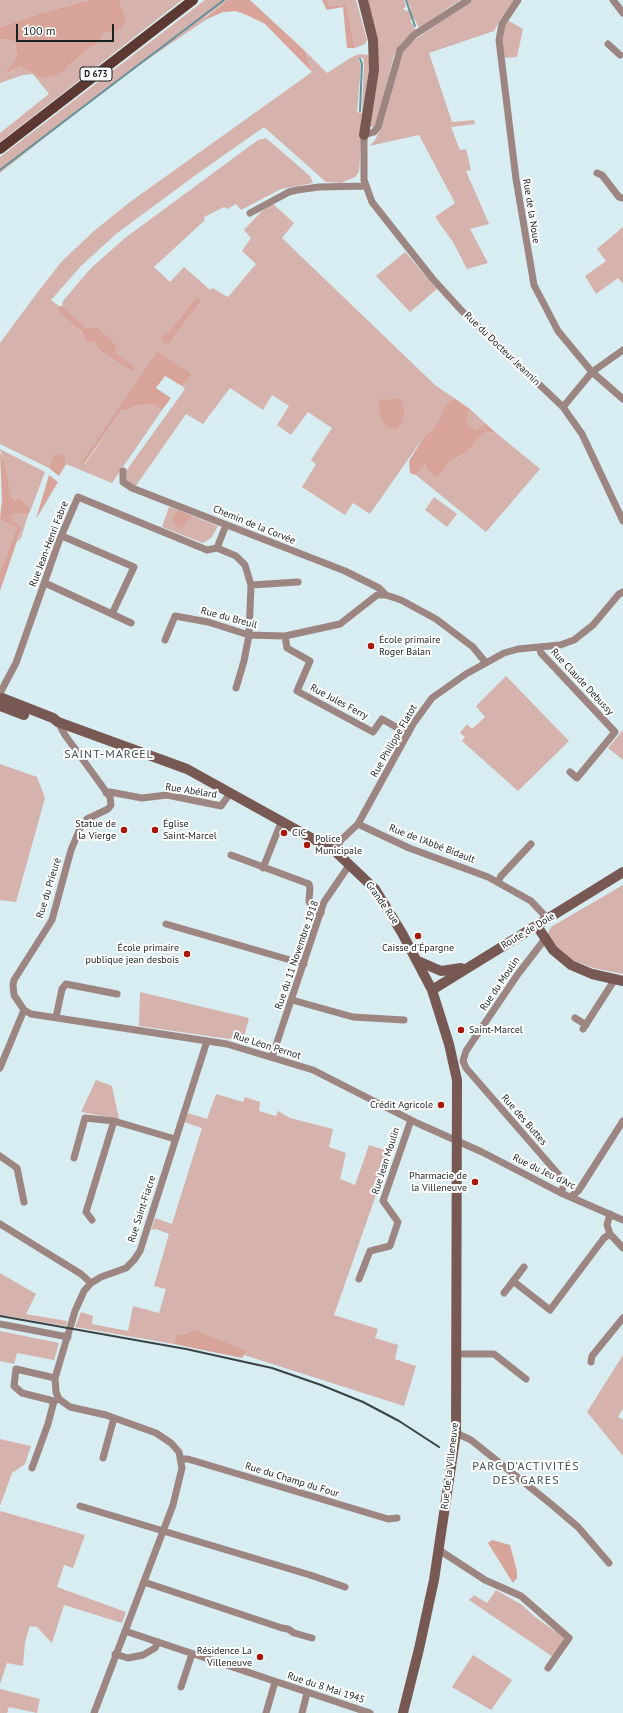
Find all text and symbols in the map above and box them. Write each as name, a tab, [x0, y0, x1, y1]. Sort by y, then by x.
scale bar	[18, 16, 116, 42]
text: 100 m	[23, 23, 56, 38]
road number: D 673	[80, 67, 112, 81]
street label: Rue de la Noue	[520, 178, 542, 244]
street label: Rue du Docteur Jeannin	[462, 310, 542, 388]
street label: Rue Jean-Henri Fabre	[27, 499, 71, 589]
street label: Chemin de la Corvée	[211, 503, 297, 547]
street label: Rue du Breuil	[200, 605, 258, 631]
place label: École primaire Roger Balan	[379, 634, 440, 658]
marker: École primaire Roger Balan	[366, 641, 376, 651]
street label: Rue Claude Debussy	[548, 646, 616, 718]
street label: Rue Jules Ferry	[308, 682, 370, 722]
street label: Rue Philippe Flatot	[368, 703, 420, 779]
district label: SAINT-MARCEL	[64, 748, 154, 762]
street label: Rue Abélard	[164, 781, 218, 801]
place label: Statue de la Vierge	[75, 818, 116, 842]
place label: Église Saint-Marcel	[163, 818, 217, 842]
street label: Rue de l'Abbé Bidault	[387, 822, 477, 866]
marker: Statue de la Vierge	[119, 825, 129, 835]
marker: Église Saint-Marcel	[150, 825, 160, 835]
place label: CIC	[292, 827, 306, 839]
marker: CIC	[279, 828, 289, 838]
place label: Police Municipale	[315, 833, 362, 856]
marker: Police Municipale	[302, 840, 312, 850]
street label: Rue du Prieuré	[34, 856, 64, 920]
street label: Grande Rue	[363, 879, 401, 927]
street label: Rue du 11 Novembre 1918	[273, 899, 321, 1011]
street label: Route de Dole	[499, 910, 557, 952]
marker: Caisse d'Épargne	[413, 931, 423, 941]
place label: École primaire publique jean desbois	[86, 942, 179, 966]
place label: Caisse d'Épargne	[382, 942, 454, 954]
marker: École primaire publique jean desbois	[182, 949, 192, 959]
street label: Rue du Moulin	[478, 955, 522, 1013]
place label: Saint-Marcel	[469, 1024, 523, 1036]
marker: Saint-Marcel	[456, 1025, 466, 1035]
street label: Rue Léon Pernot	[232, 1030, 302, 1062]
street label: Rue des Buttes	[499, 1092, 549, 1148]
place label: Crédit Agricole	[370, 1099, 433, 1111]
marker: Crédit Agricole	[436, 1100, 446, 1110]
street label: Rue Jean Moulin	[370, 1126, 402, 1196]
street label: Rue du Jeu d'Arc	[511, 1152, 577, 1192]
place label: Pharmacie de la Villeneuve	[409, 1170, 467, 1194]
street label: Rue Saint-Fiacre	[125, 1174, 159, 1244]
marker: Pharmacie de la Villeneuve	[470, 1177, 480, 1187]
street label: Rue de la Villeneuve	[439, 1422, 461, 1510]
street label: Rue du Champ du Four	[244, 1460, 340, 1500]
district label: PARC D'ACTIVITÉS DES GARES	[472, 1460, 580, 1488]
place label: Résidence La Villeneuve	[197, 1645, 252, 1668]
marker: Résidence La Villeneuve	[255, 1652, 265, 1662]
street label: Rue du 8 Mai 1945	[286, 1670, 366, 1706]

